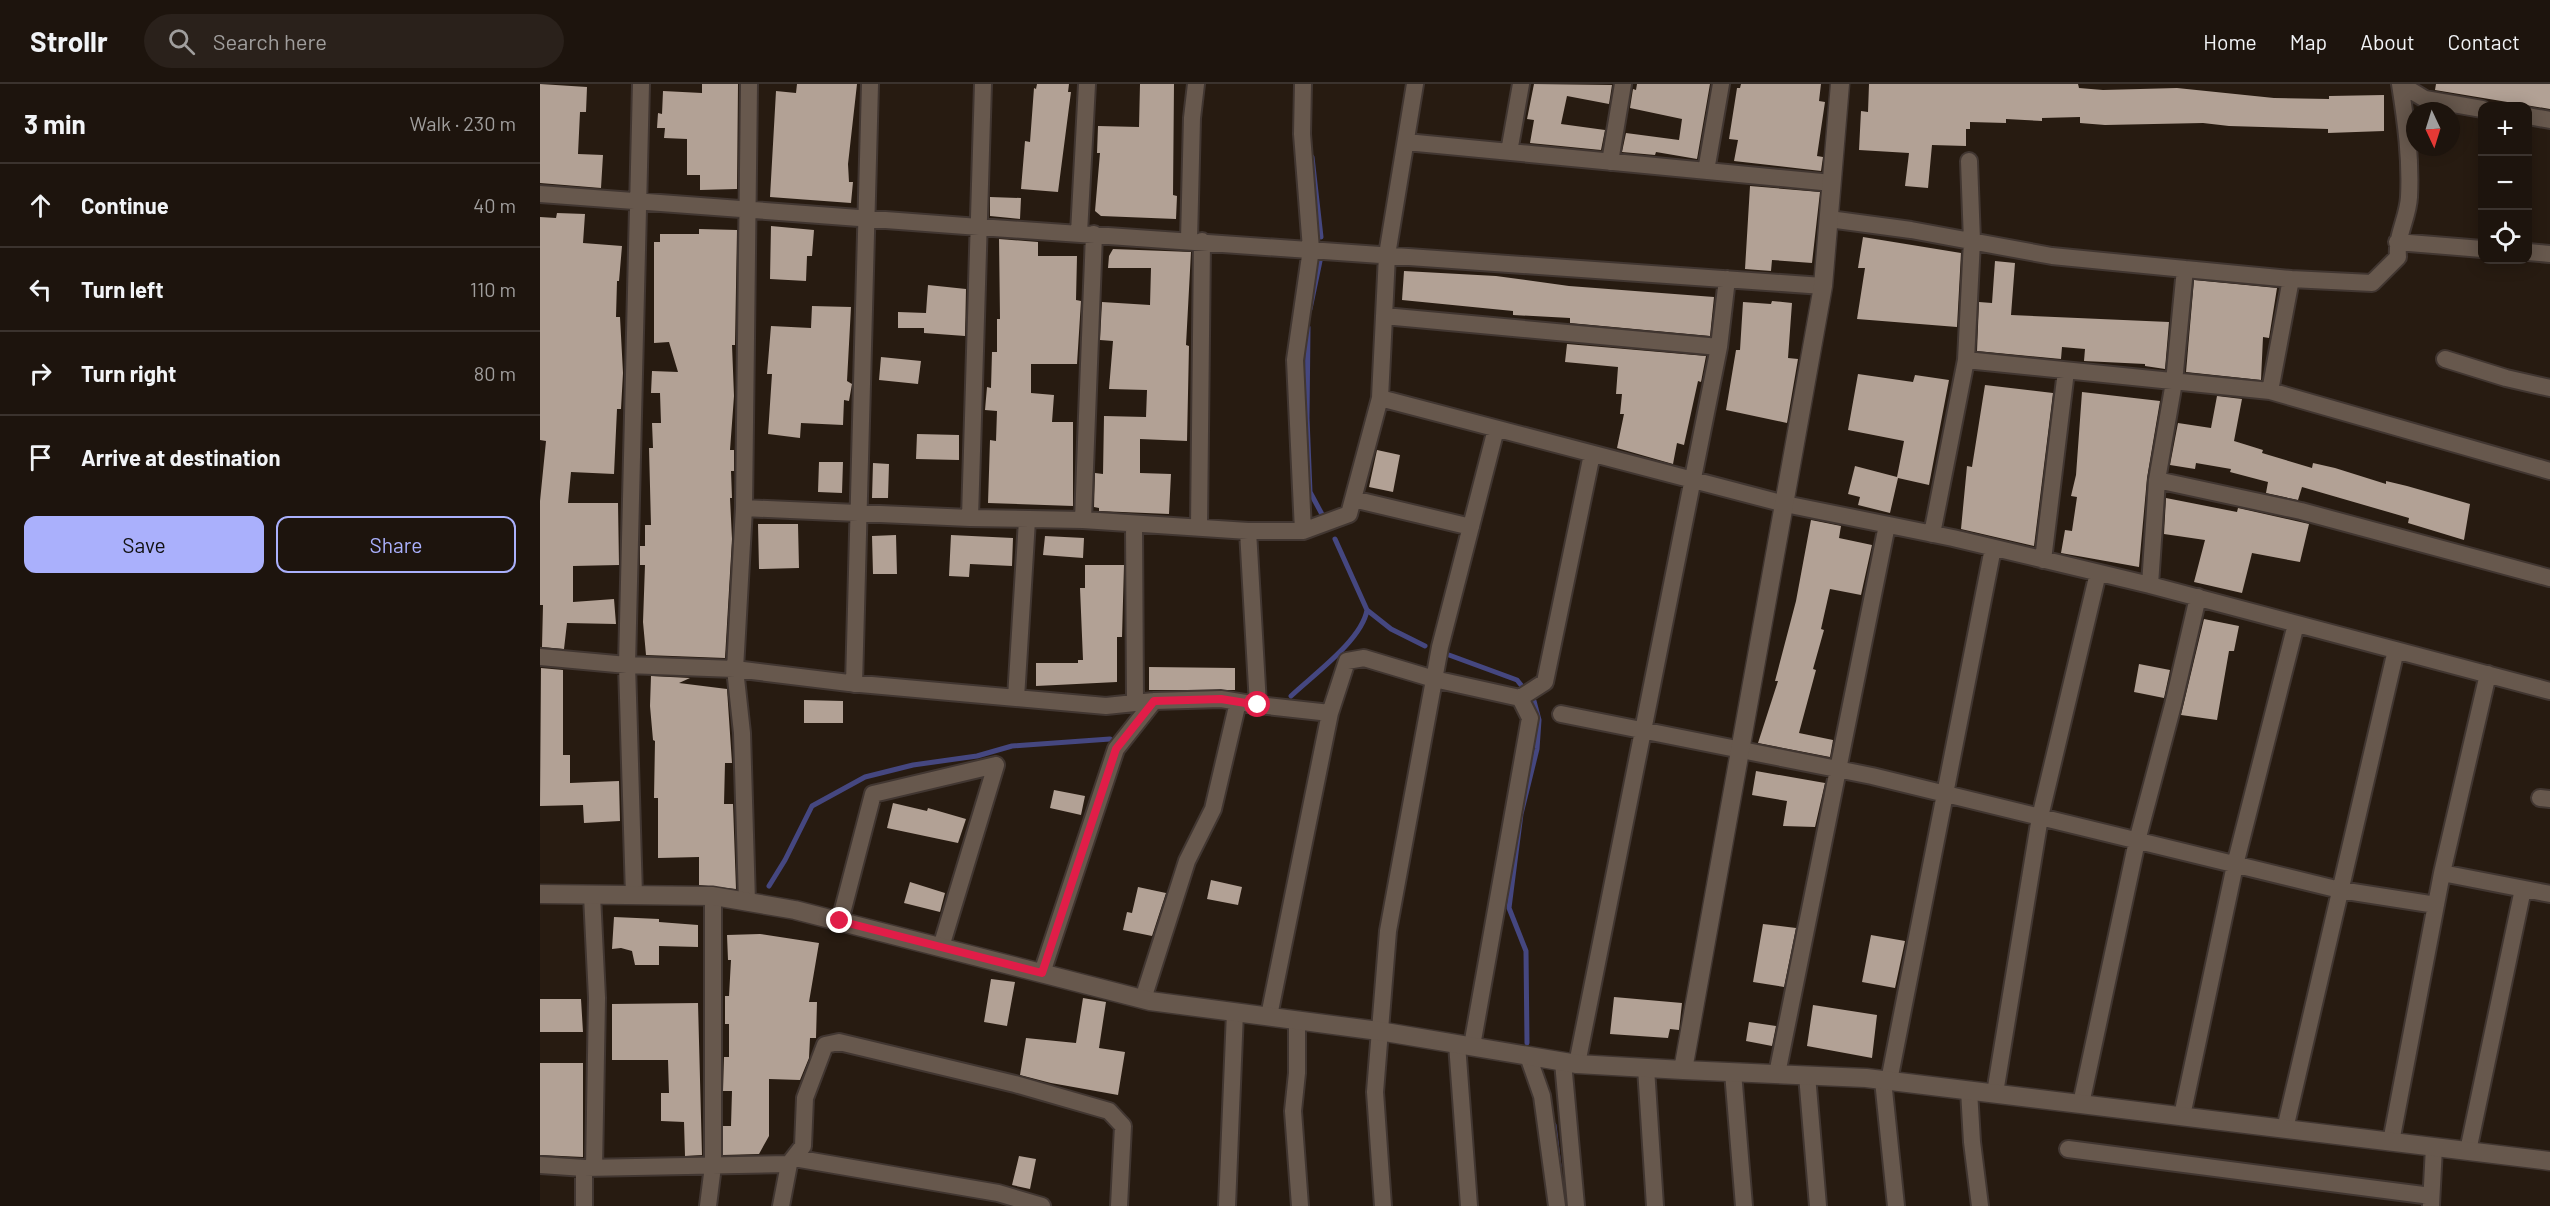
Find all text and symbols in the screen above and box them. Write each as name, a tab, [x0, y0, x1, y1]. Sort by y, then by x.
search box	[144, 14, 564, 68]
text: Strollr	[30, 24, 108, 58]
icon: search	[165, 25, 198, 58]
text: Search here	[213, 28, 327, 54]
text: Home	[2203, 29, 2257, 54]
text: Map	[2290, 29, 2327, 54]
text: About	[2360, 29, 2415, 54]
text: Contact	[2448, 29, 2520, 54]
north arrow	[2406, 102, 2460, 156]
map controls	[2478, 102, 2532, 264]
button: +	[2478, 102, 2532, 156]
text: 3 min	[24, 108, 86, 139]
text: Walk · 230 m	[410, 111, 516, 135]
button: −	[2478, 156, 2532, 210]
icon: ahead	[24, 189, 57, 222]
text: Continue	[81, 192, 169, 218]
text: 40 m	[473, 193, 516, 217]
button: locate	[2478, 210, 2532, 264]
icon: left	[24, 273, 57, 306]
text: Turn left	[81, 276, 164, 302]
text: 110 m	[470, 277, 516, 301]
icon: right	[24, 357, 57, 390]
text: Turn right	[81, 360, 176, 386]
text: 80 m	[474, 361, 516, 385]
icon: arrive	[24, 441, 57, 474]
text: Arrive at destination	[81, 444, 280, 470]
button: Save	[24, 516, 264, 573]
button: Share	[276, 516, 516, 573]
route start	[1244, 691, 1270, 717]
route end	[826, 907, 852, 933]

